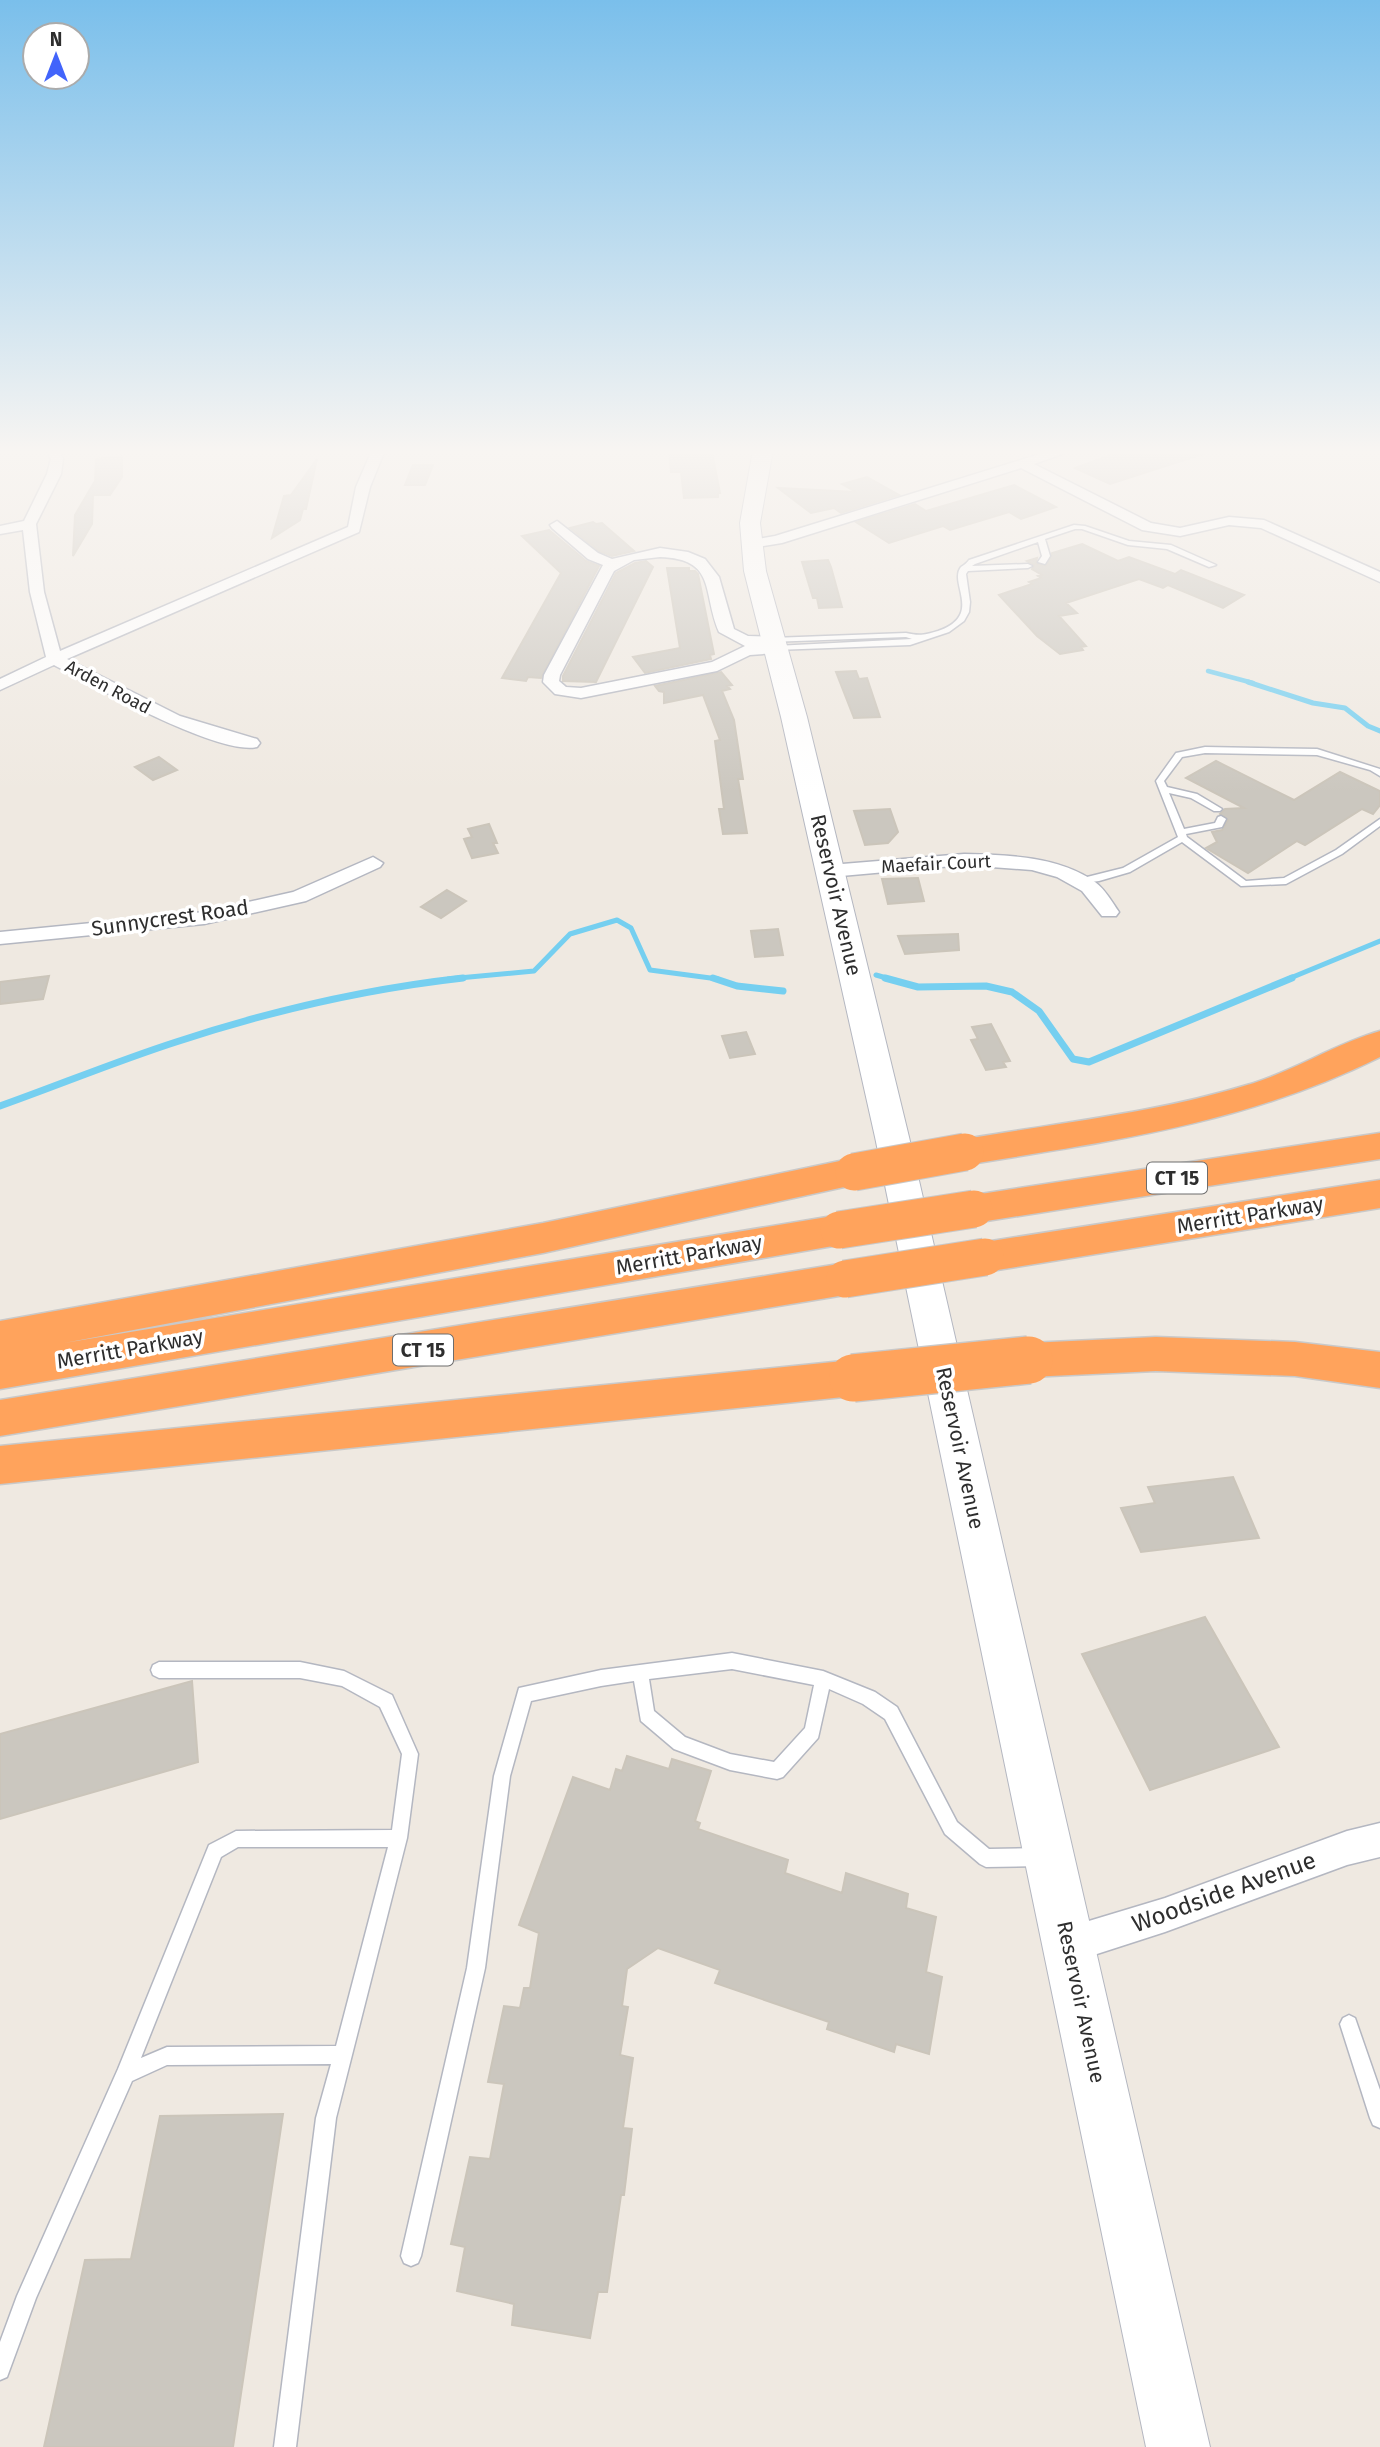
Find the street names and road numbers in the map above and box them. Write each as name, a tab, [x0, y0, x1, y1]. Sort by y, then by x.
street label: Arden Road	[61, 655, 155, 719]
street label: Reservoir Avenue	[805, 812, 867, 978]
street label: Maefair Court	[881, 850, 992, 878]
street label: Sunnycrest Road	[90, 894, 250, 942]
road number: CT 15	[1147, 1162, 1207, 1194]
street label: Merritt Parkway	[1175, 1190, 1326, 1239]
street label: Merritt Parkway	[614, 1229, 765, 1281]
street label: Merritt Parkway	[55, 1323, 206, 1375]
road number: CT 15	[393, 1334, 453, 1366]
street label: Reservoir Avenue	[930, 1365, 990, 1531]
street label: Woodside Avenue	[1128, 1846, 1320, 1938]
street label: Reservoir Avenue	[1051, 1919, 1111, 2085]

